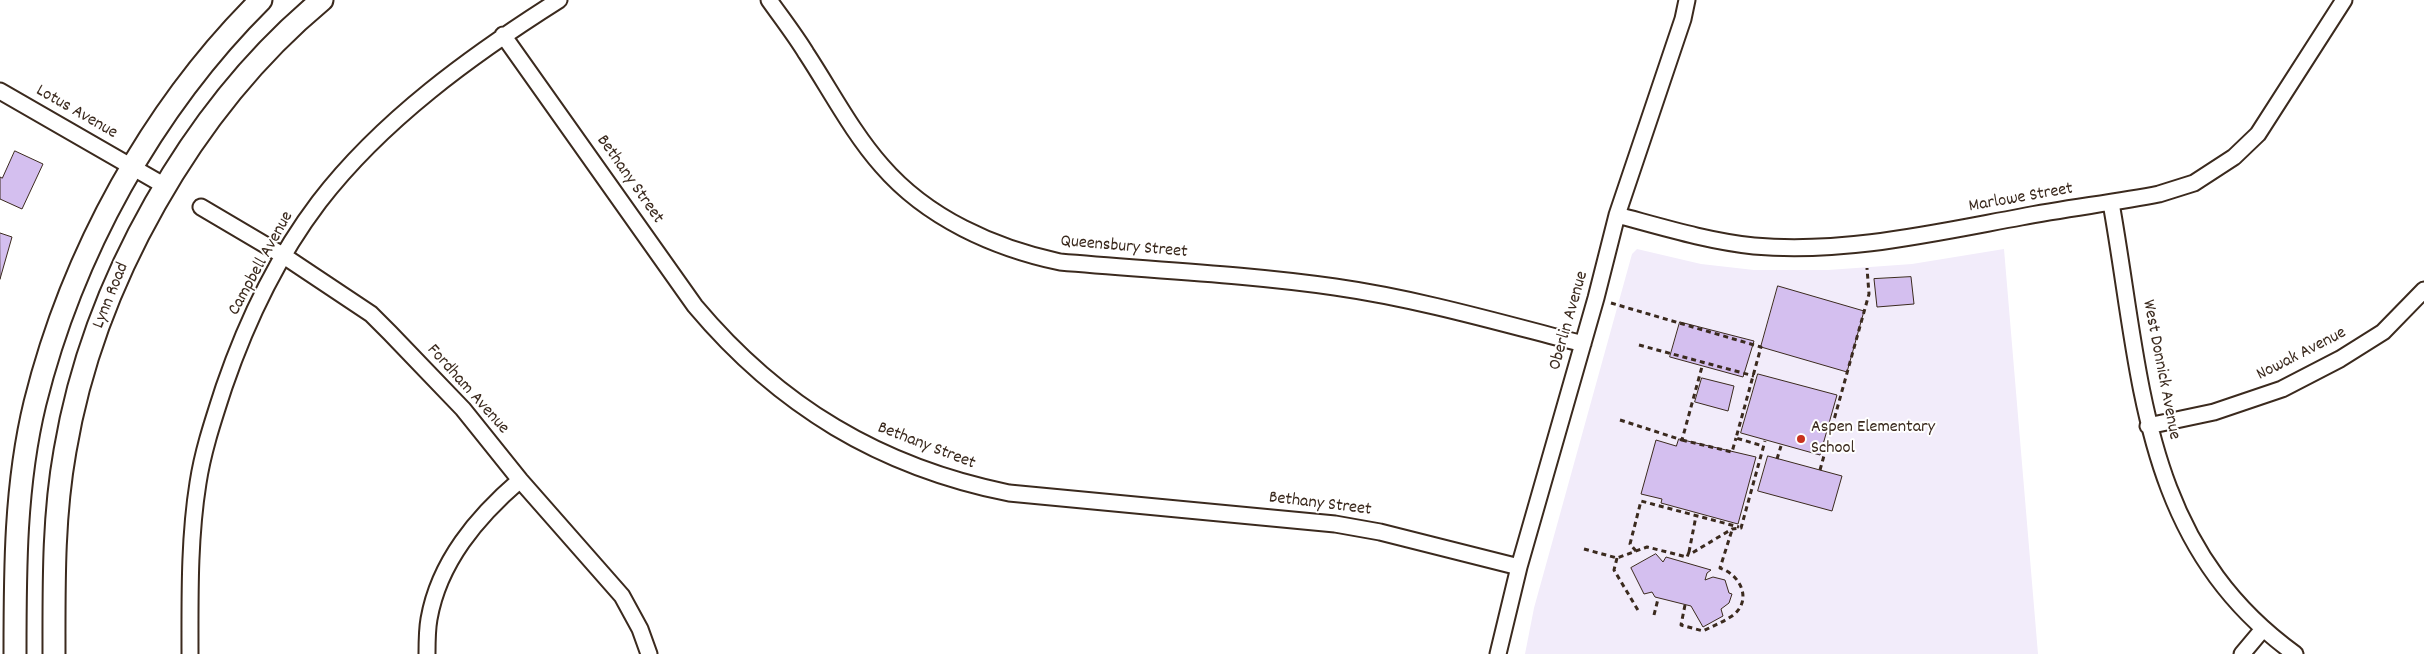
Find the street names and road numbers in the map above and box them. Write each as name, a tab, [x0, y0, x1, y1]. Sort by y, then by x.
street label: Lotus Avenue	[31, 81, 121, 145]
street label: Bethany Street	[591, 132, 667, 228]
street label: Marlowe Street	[1967, 179, 2075, 219]
street label: Campbell Avenue	[225, 208, 299, 320]
street label: Queensbury Street	[1060, 232, 1188, 264]
street label: Lynn Road	[89, 260, 135, 332]
street label: Oberlin Avenue	[1546, 269, 1594, 373]
street label: West Donnick Avenue	[2136, 298, 2184, 442]
street label: Nowak Avenue	[2254, 323, 2350, 387]
street label: Fordham Avenue	[421, 341, 513, 439]
street label: Bethany Street	[874, 418, 978, 476]
street label: Bethany Street	[1267, 488, 1373, 522]

